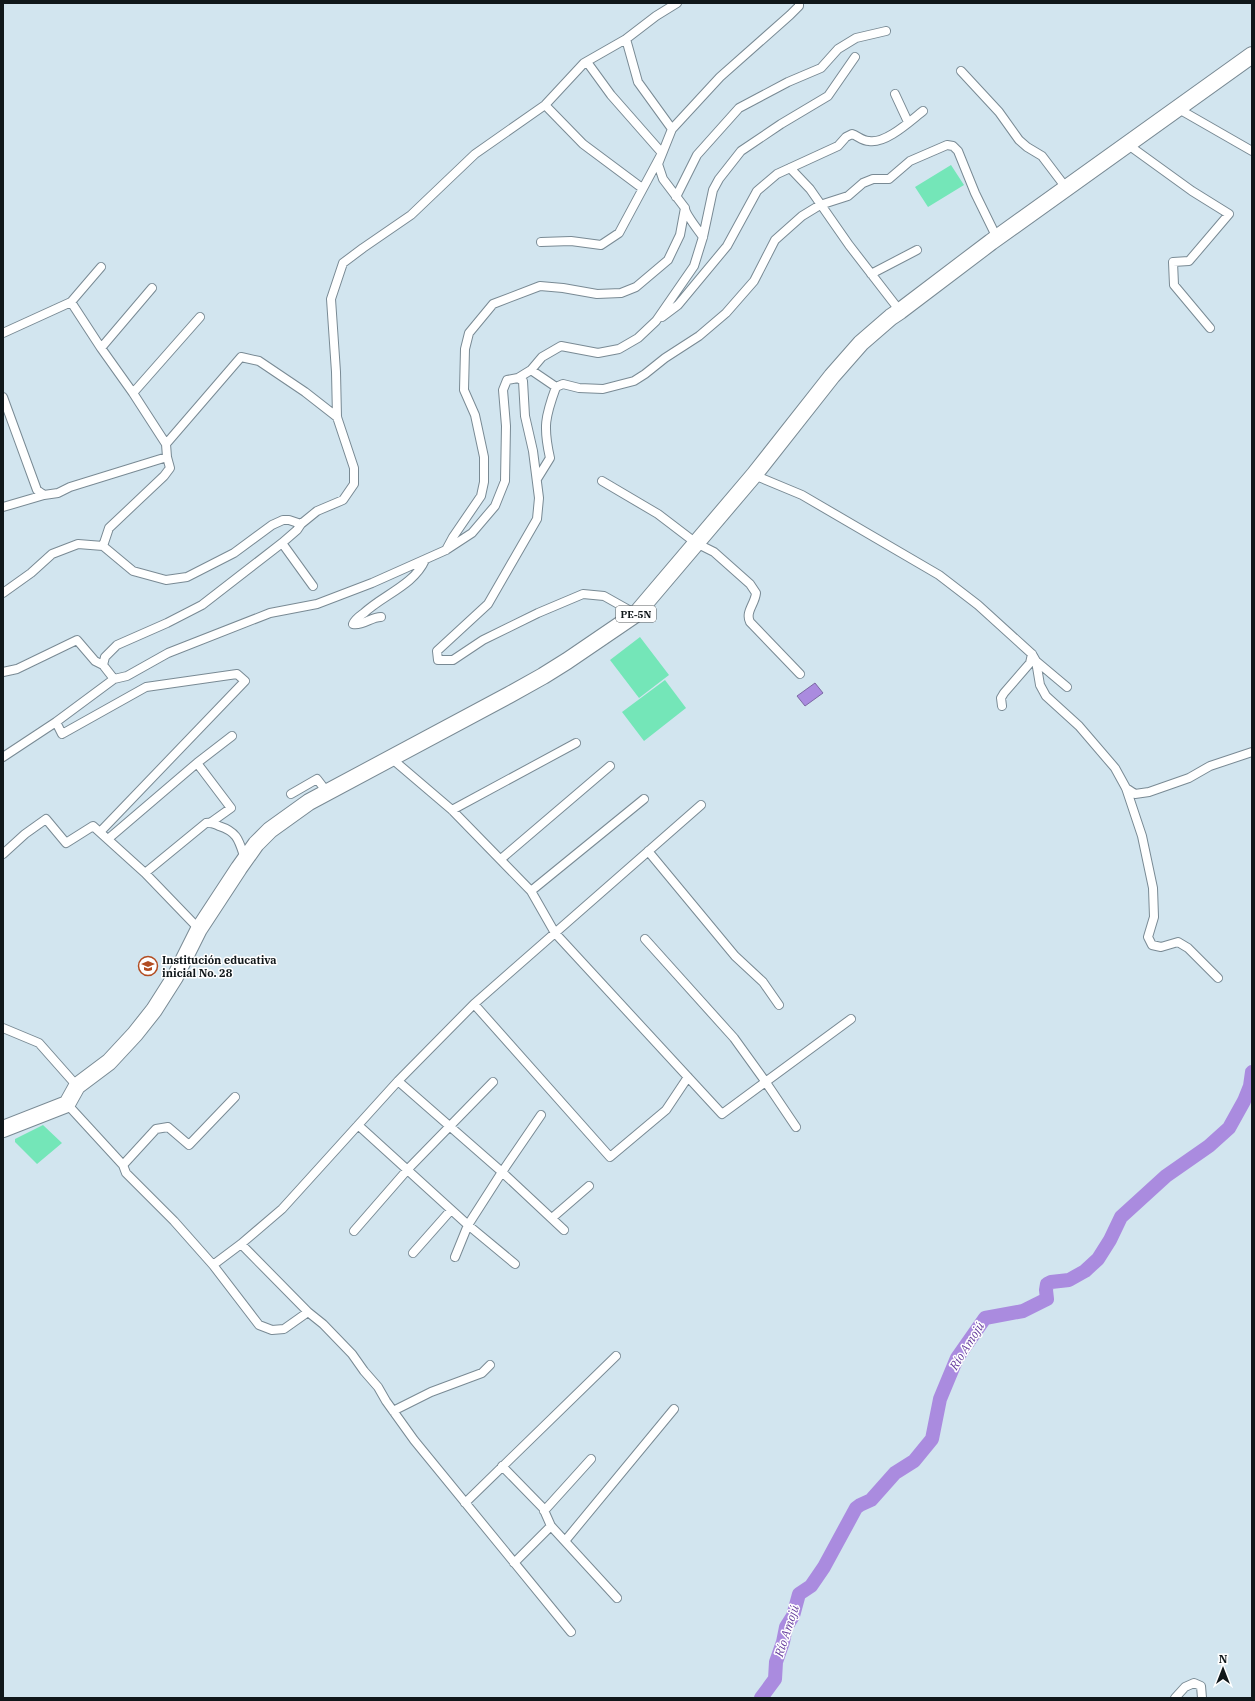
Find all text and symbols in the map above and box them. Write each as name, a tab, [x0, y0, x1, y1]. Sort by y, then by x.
road number: PE-5N	[616, 606, 656, 622]
place label: Institución educativa inicial No. 28	[162, 953, 277, 980]
school or university icon: Institución educativa inicial No. 28	[137, 955, 159, 977]
water label: Río Amojú	[946, 1319, 987, 1373]
water label: Río Amojú	[771, 1603, 802, 1659]
north arrow	[1203, 1649, 1243, 1689]
text: N	[1219, 1652, 1228, 1666]

